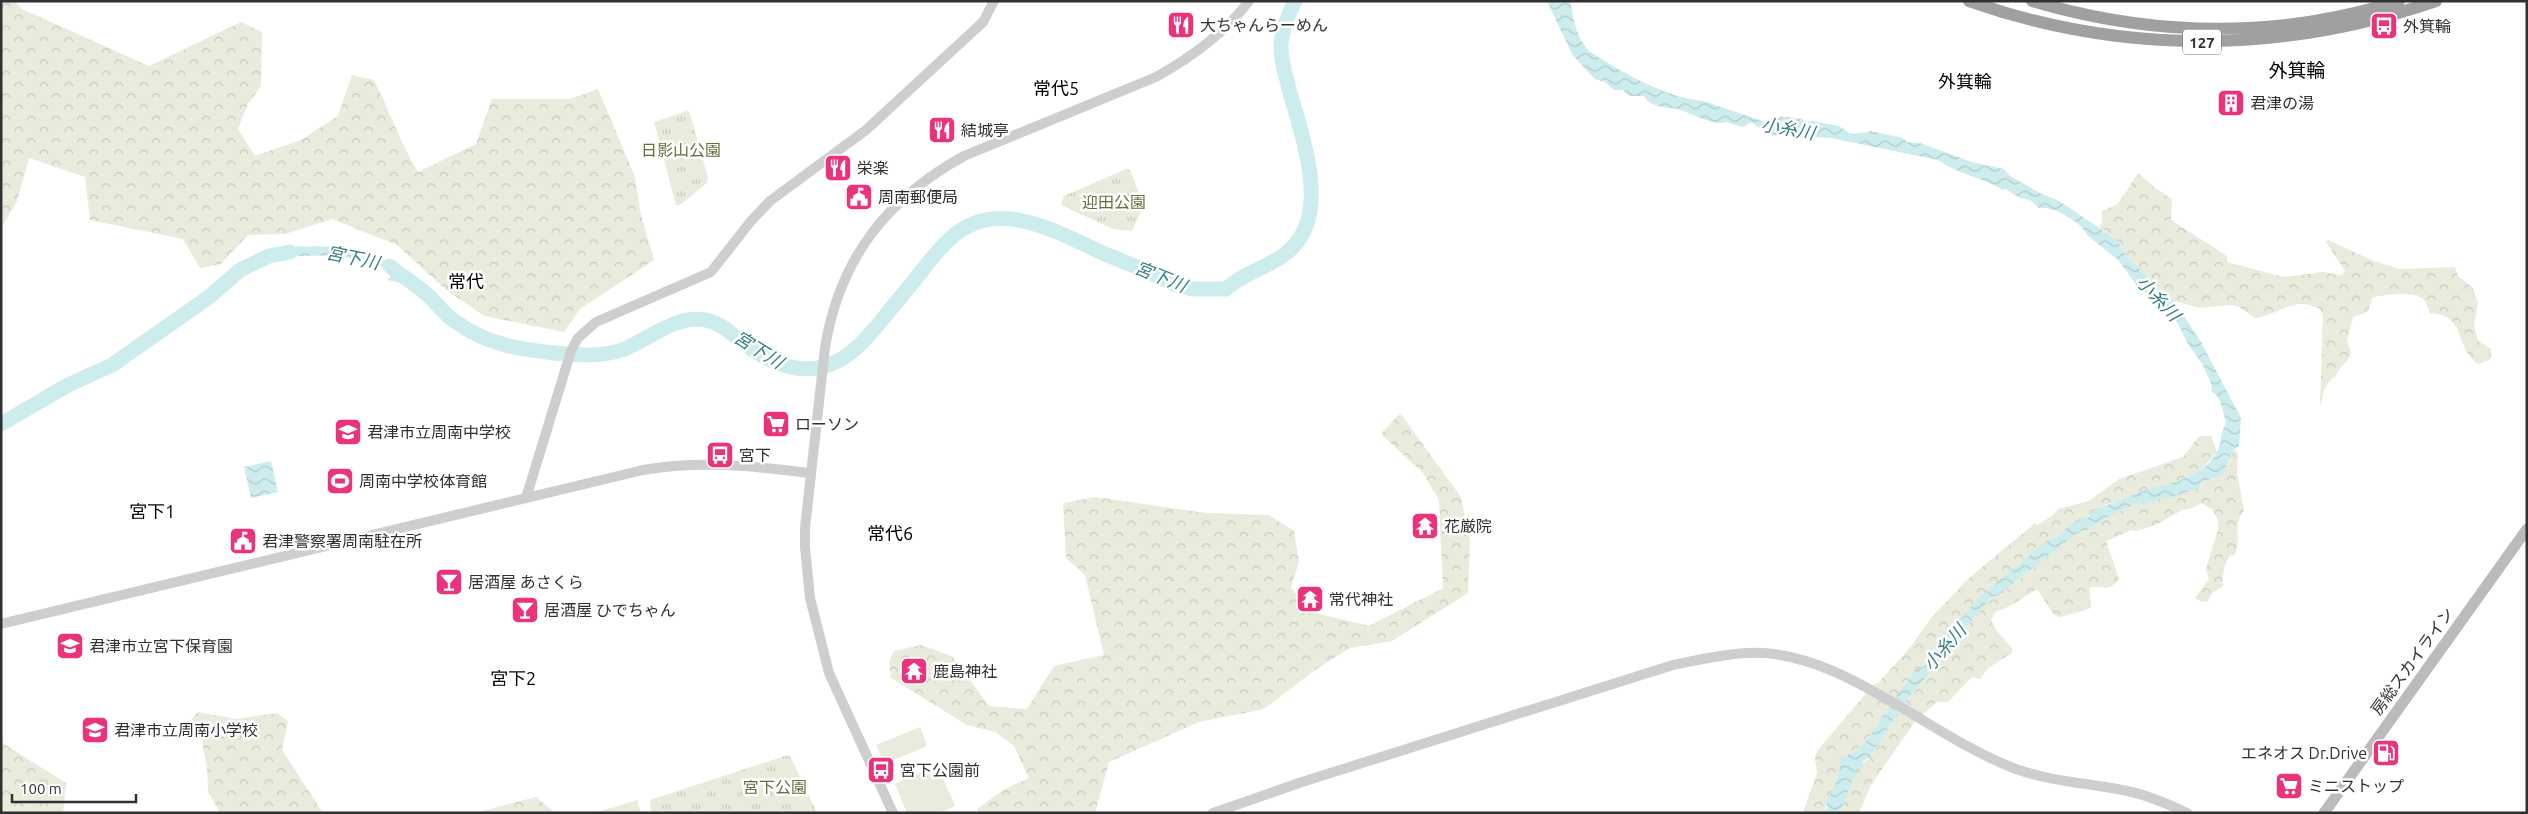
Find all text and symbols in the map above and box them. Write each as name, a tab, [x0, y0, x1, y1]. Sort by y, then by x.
restaurant icon: 大ちゃんらーめん	[1166, 10, 1196, 40]
bus stop icon: 外箕輪	[2369, 11, 2399, 41]
place label: 大ちゃんらーめん	[1200, 16, 1328, 34]
place label: 外箕輪	[2403, 17, 2451, 35]
road number: 127	[2183, 30, 2221, 54]
district label: 外箕輪	[2268, 59, 2326, 81]
district label: 外箕輪	[1938, 71, 1992, 91]
district label: 常代5	[1033, 78, 1079, 98]
building icon: 君津の湯	[2216, 88, 2246, 118]
place label: 君津の湯	[2250, 94, 2314, 112]
water label: 小糸川	[1760, 113, 1818, 143]
restaurant icon: 結城亭	[927, 115, 957, 145]
place label: 結城亭	[961, 121, 1009, 139]
park label: 日影山公園	[641, 141, 721, 159]
restaurant icon: 栄楽	[823, 153, 853, 183]
place label: 栄楽	[857, 159, 889, 177]
public building icon: 周南郵便局	[844, 182, 874, 212]
place label: 周南郵便局	[878, 188, 958, 206]
park label: 迎田公園	[1082, 193, 1146, 211]
water label: 宮下川	[325, 242, 383, 273]
water label: 宮下川	[1132, 257, 1192, 296]
district label: 常代	[448, 271, 484, 291]
water label: 小糸川	[2133, 271, 2186, 326]
water label: 宮下川	[731, 326, 789, 373]
supermarket icon: ローソン	[761, 409, 791, 439]
place label: ローソン	[795, 415, 859, 433]
school or university icon: 君津市立周南中学校	[333, 417, 363, 447]
place label: 君津市立周南中学校	[367, 423, 511, 441]
bus stop icon: 宮下	[705, 440, 735, 470]
place label: 宮下	[739, 446, 771, 464]
sports icon: 周南中学校体育館	[325, 466, 355, 496]
place label: 周南中学校体育館	[359, 472, 487, 490]
district label: 宮下1	[129, 501, 175, 521]
temple icon: 花厳院	[1410, 511, 1440, 541]
place label: 花厳院	[1444, 517, 1492, 535]
district label: 常代6	[867, 523, 913, 543]
public building icon: 君津警察署周南駐在所	[228, 526, 258, 556]
place label: 君津警察署周南駐在所	[262, 532, 422, 550]
bar icon: 居酒屋 あさくら	[434, 567, 464, 597]
place label: 居酒屋 あさくら	[468, 573, 584, 591]
temple icon: 常代神社	[1295, 584, 1325, 614]
place label: 常代神社	[1329, 590, 1393, 608]
bar icon: 居酒屋 ひでちゃん	[510, 595, 540, 625]
place label: 居酒屋 ひでちゃん	[544, 601, 676, 619]
street label: 房総スカイライン	[2367, 604, 2457, 718]
water label: 小糸川	[1919, 619, 1971, 674]
school or university icon: 君津市立宮下保育園	[55, 631, 85, 661]
place label: 君津市立宮下保育園	[89, 637, 233, 655]
temple icon: 鹿島神社	[899, 656, 929, 686]
place label: 鹿島神社	[933, 662, 997, 680]
district label: 宮下2	[490, 668, 536, 688]
school or university icon: 君津市立周南小学校	[80, 715, 110, 745]
place label: 君津市立周南小学校	[114, 721, 258, 739]
fuel station icon: エネオス Dr.Drive	[2371, 738, 2401, 768]
place label: エネオス Dr.Drive	[2241, 744, 2367, 762]
bus stop icon: 宮下公園前	[866, 755, 896, 785]
place label: 宮下公園前	[900, 761, 980, 779]
supermarket icon: ミニストップ	[2274, 771, 2304, 801]
scale bar	[12, 772, 136, 804]
place label: ミニストップ	[2308, 777, 2404, 795]
park label: 宮下公園	[743, 778, 807, 796]
text: 100 m	[20, 780, 62, 797]

